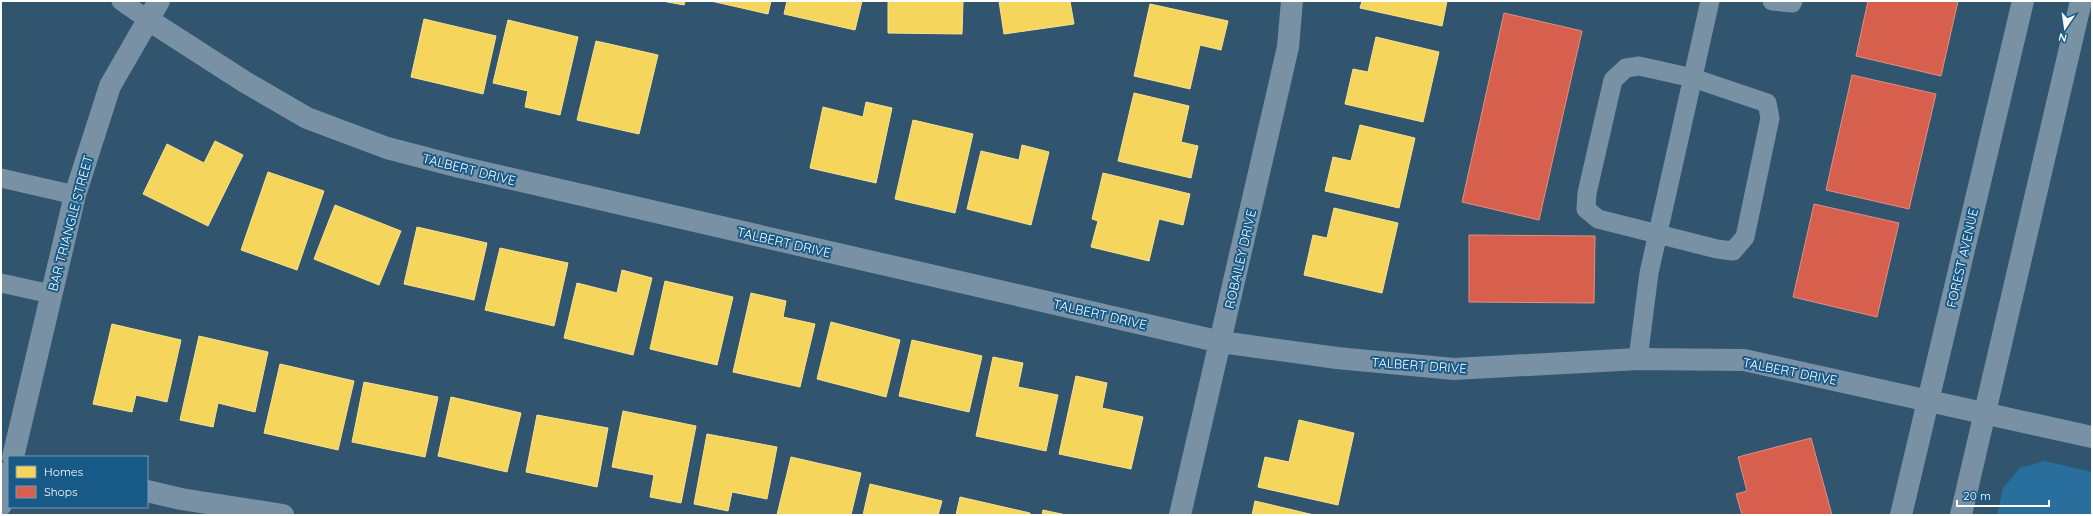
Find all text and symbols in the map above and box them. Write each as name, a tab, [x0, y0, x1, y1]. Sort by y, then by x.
north arrow	[2045, 8, 2085, 48]
text: N	[2057, 30, 2068, 45]
street label: TALBERT DRIVE	[421, 150, 517, 188]
street label: BAR TRIANGLE STREET	[44, 153, 96, 293]
street label: FOREST AVENUE	[1943, 207, 1981, 309]
street label: ROBAILEY DRIVE	[1221, 208, 1259, 310]
street label: TALBERT DRIVE	[736, 223, 832, 261]
street label: TALBERT DRIVE	[1052, 295, 1148, 333]
street label: TALBERT DRIVE	[1371, 354, 1467, 376]
street label: TALBERT DRIVE	[1742, 354, 1838, 388]
legend	[8, 456, 148, 508]
text: Homes	[44, 464, 84, 479]
scale bar	[1957, 482, 2049, 508]
text: Shops	[44, 484, 78, 499]
text: 20 m	[1963, 488, 1991, 503]

